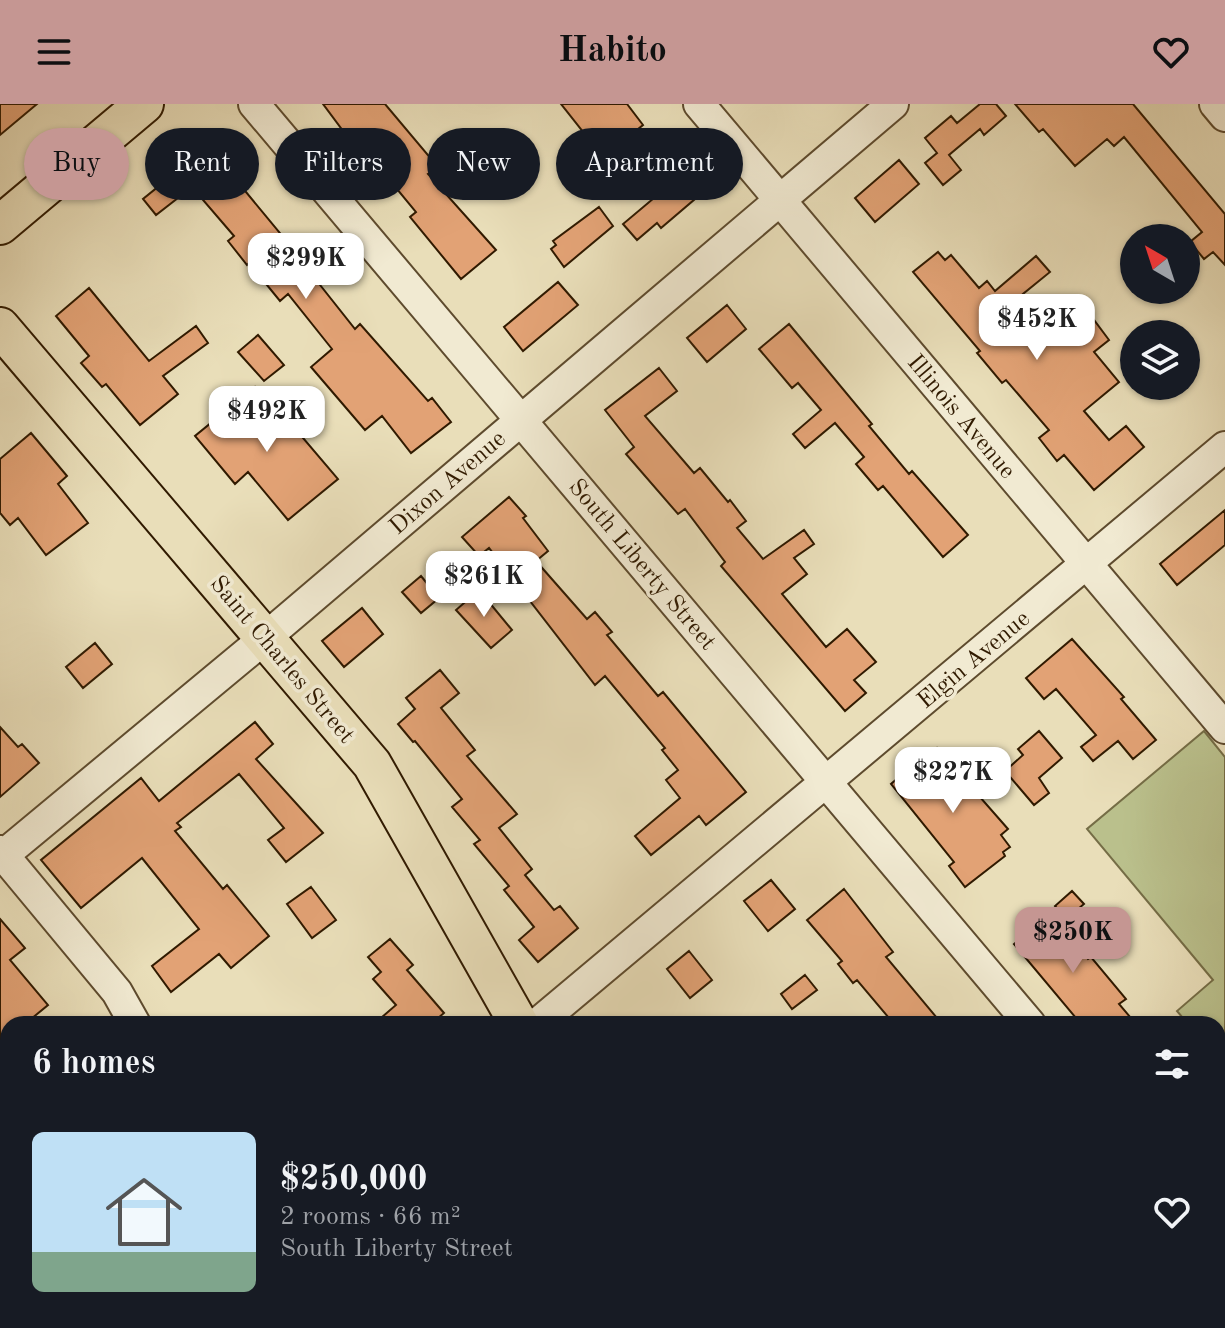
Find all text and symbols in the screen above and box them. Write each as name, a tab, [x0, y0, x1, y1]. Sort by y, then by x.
icon: menu	[32, 30, 76, 74]
icon: heart	[1149, 30, 1193, 74]
text: Habito	[558, 34, 667, 70]
chip: Buy	[24, 128, 129, 200]
chip: Rent	[145, 128, 259, 200]
chip: Filters	[275, 128, 411, 200]
chip: New	[427, 128, 540, 200]
chip: Apartment	[556, 128, 743, 200]
north arrow	[1120, 224, 1200, 304]
map controls	[1120, 224, 1200, 400]
pin: $299K	[250, 233, 362, 301]
text: $299K	[266, 246, 346, 272]
pin: $452K	[981, 294, 1093, 362]
text: $452K	[997, 307, 1077, 333]
button: layers	[1120, 320, 1200, 400]
street label: Illinois Avenue	[902, 351, 1019, 484]
pin: $492K	[211, 386, 323, 454]
text: $492K	[227, 399, 307, 425]
street label: Dixon Avenue	[386, 427, 511, 540]
street label: South Liberty Street	[563, 475, 720, 655]
pin: $261K	[428, 551, 540, 619]
text: $261K	[444, 564, 524, 590]
street label: Saint Charles Street	[205, 572, 358, 749]
street label: Elgin Avenue	[914, 607, 1035, 714]
pin: $227K	[897, 747, 1009, 815]
text: $227K	[913, 760, 993, 786]
pin: $250K	[1017, 907, 1129, 975]
text: $250K	[1033, 920, 1113, 946]
icon: filters	[1150, 1042, 1194, 1086]
text: 6 homes	[32, 1047, 155, 1081]
text: $250,000	[280, 1163, 428, 1197]
icon: home	[96, 1164, 192, 1260]
icon: heart	[1150, 1190, 1194, 1234]
text: 2 rooms · 66 m²	[280, 1204, 461, 1230]
text: South Liberty Street	[280, 1236, 513, 1262]

